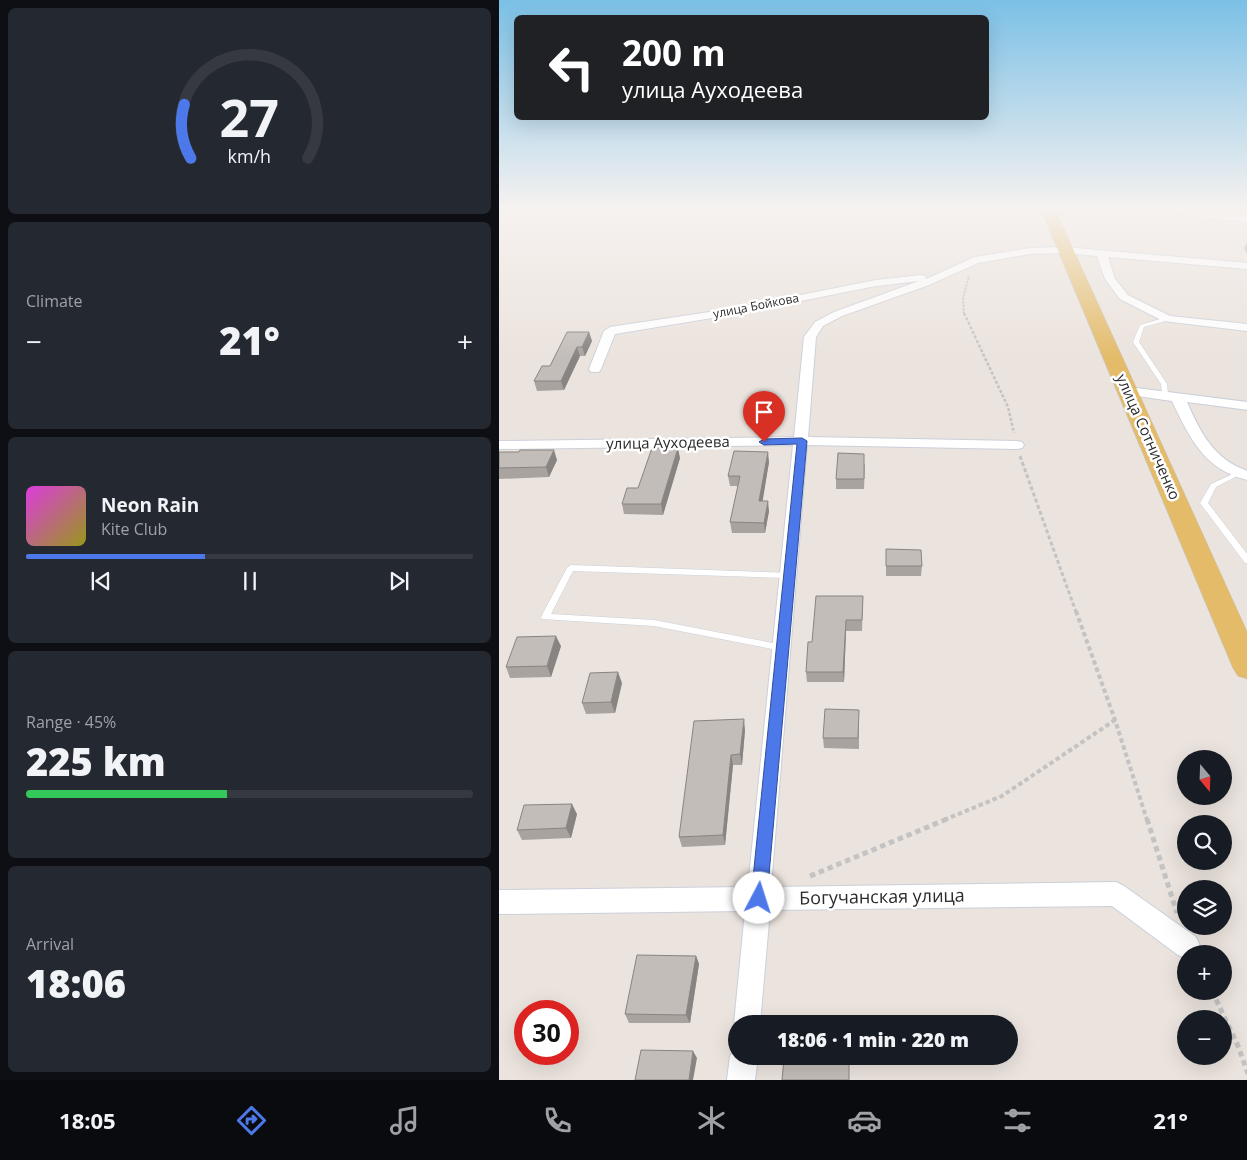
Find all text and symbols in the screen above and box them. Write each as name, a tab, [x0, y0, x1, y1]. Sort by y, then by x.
text: 200 m	[622, 29, 726, 76]
icon: left	[539, 35, 604, 100]
text: улица Ауходеева	[622, 74, 803, 104]
text: 27	[220, 81, 279, 152]
text: km/h	[228, 144, 271, 168]
street label: улица Бойкова	[712, 289, 800, 322]
text: Climate	[26, 290, 83, 312]
text: 21°	[219, 314, 280, 366]
text: −	[26, 322, 42, 360]
text: +	[457, 322, 473, 360]
street label: улица Сотниченко	[1112, 371, 1186, 503]
pin	[743, 391, 785, 442]
icon: arrive	[750, 398, 778, 426]
street label: улица Ауходеева	[606, 431, 730, 453]
text: Neon Rain	[101, 492, 199, 518]
text: Kite Club	[101, 518, 167, 540]
icon: previous	[87, 567, 115, 595]
icon: pause	[236, 567, 264, 595]
icon: next	[385, 567, 413, 595]
text: Range · 45%	[26, 711, 116, 733]
text: 225 km	[26, 735, 166, 787]
north arrow	[1177, 750, 1231, 805]
map controls	[1177, 750, 1232, 1065]
button: search	[1177, 815, 1232, 870]
position arrow	[732, 871, 784, 923]
button: layers	[1177, 880, 1232, 935]
street label: Богучанская улица	[799, 883, 965, 909]
text: Arrival	[26, 933, 74, 955]
button: +	[1177, 945, 1232, 1000]
text: 18:06	[26, 957, 126, 1009]
speed limit sign: 30	[514, 1000, 579, 1065]
button: −	[1177, 1010, 1232, 1065]
text: 18:06 · 1 min · 220 m	[777, 1027, 969, 1053]
icon: directions	[234, 1103, 269, 1138]
icon: music	[387, 1103, 422, 1138]
icon: phone	[540, 1103, 575, 1138]
icon: climate	[694, 1103, 729, 1138]
icon: car	[847, 1103, 882, 1138]
icon: filters	[1000, 1103, 1035, 1138]
text: 18:05	[59, 1105, 116, 1135]
text: 21°	[1153, 1105, 1188, 1135]

